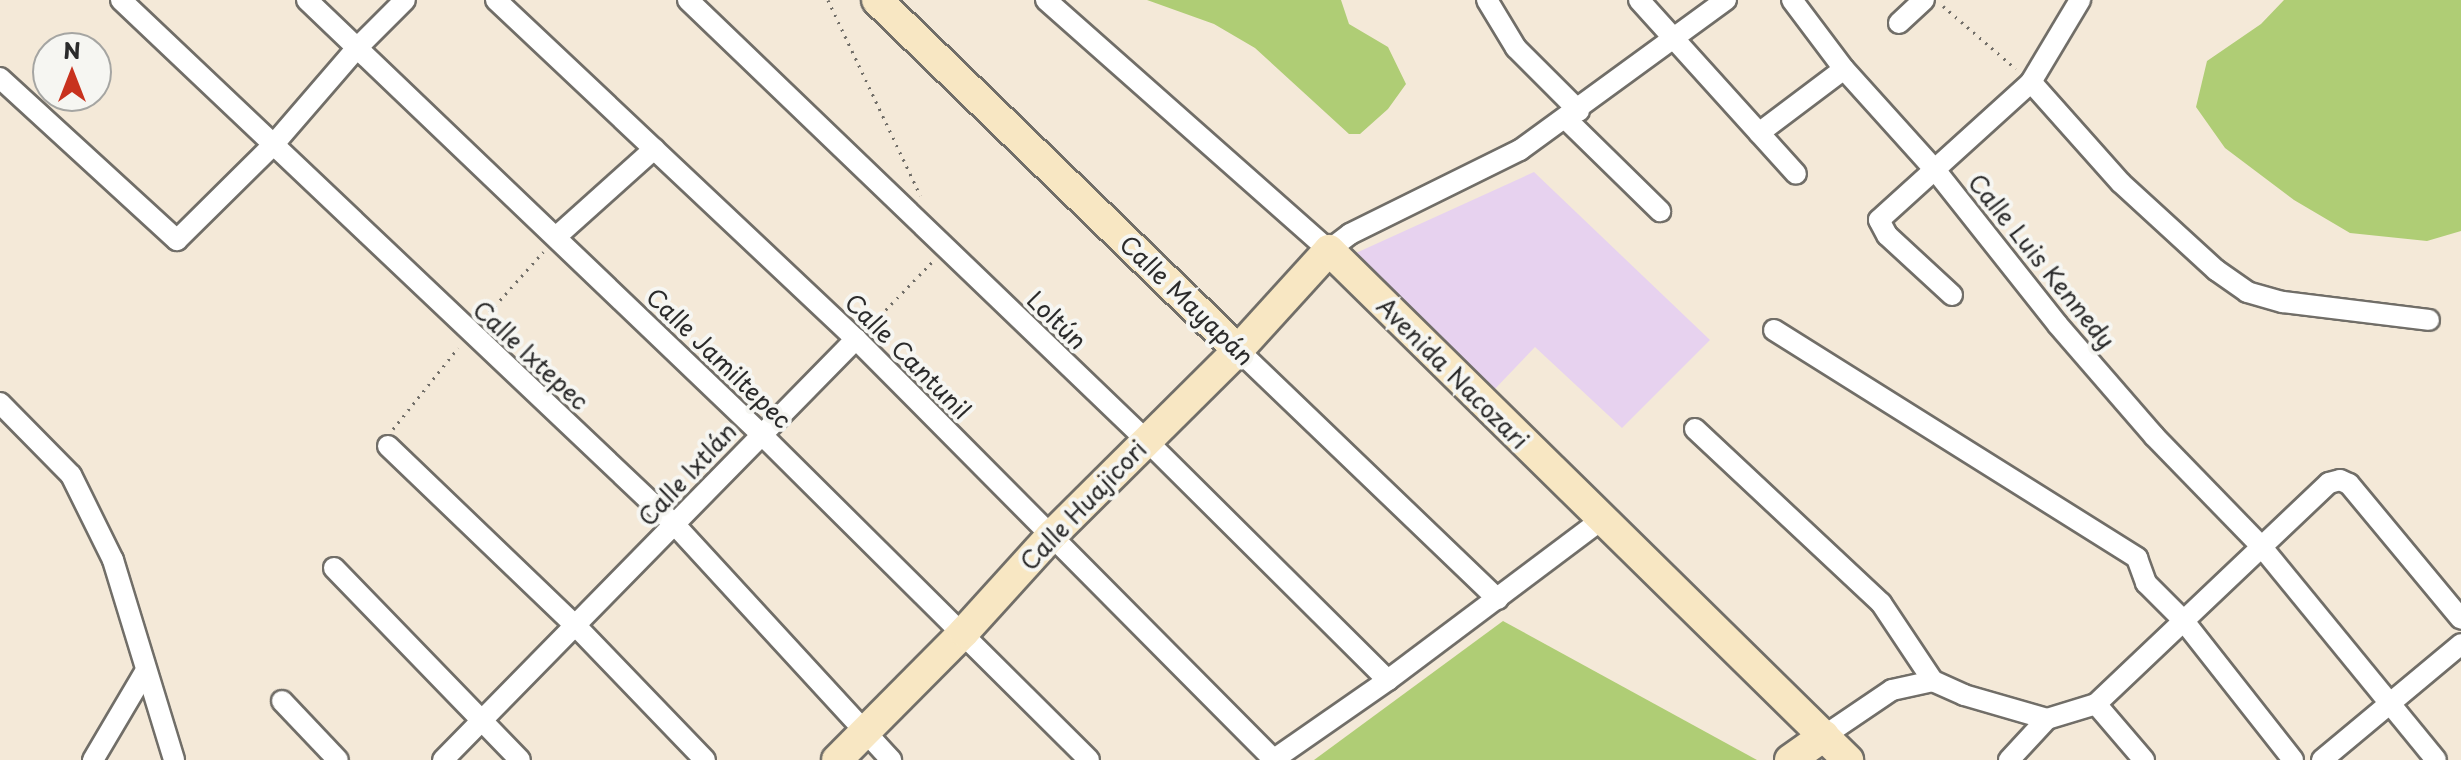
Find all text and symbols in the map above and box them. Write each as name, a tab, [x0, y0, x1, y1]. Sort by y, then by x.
north arrow	[32, 32, 112, 112]
text: N	[63, 33, 81, 66]
street label: Calle Luis Kennedy	[1962, 168, 2122, 354]
street label: Calle Mayapán	[1114, 229, 1260, 371]
street label: Calle Jamiltepec	[640, 281, 798, 435]
street label: Loltún	[1021, 285, 1093, 355]
street label: Calle Cantunil	[840, 288, 976, 424]
street label: Avenida Nacozari	[1371, 291, 1535, 455]
street label: Calle Ixtepec	[467, 294, 595, 416]
street label: Calle Ixtlán	[631, 416, 743, 532]
street label: Calle Huajicori	[1013, 433, 1153, 577]

